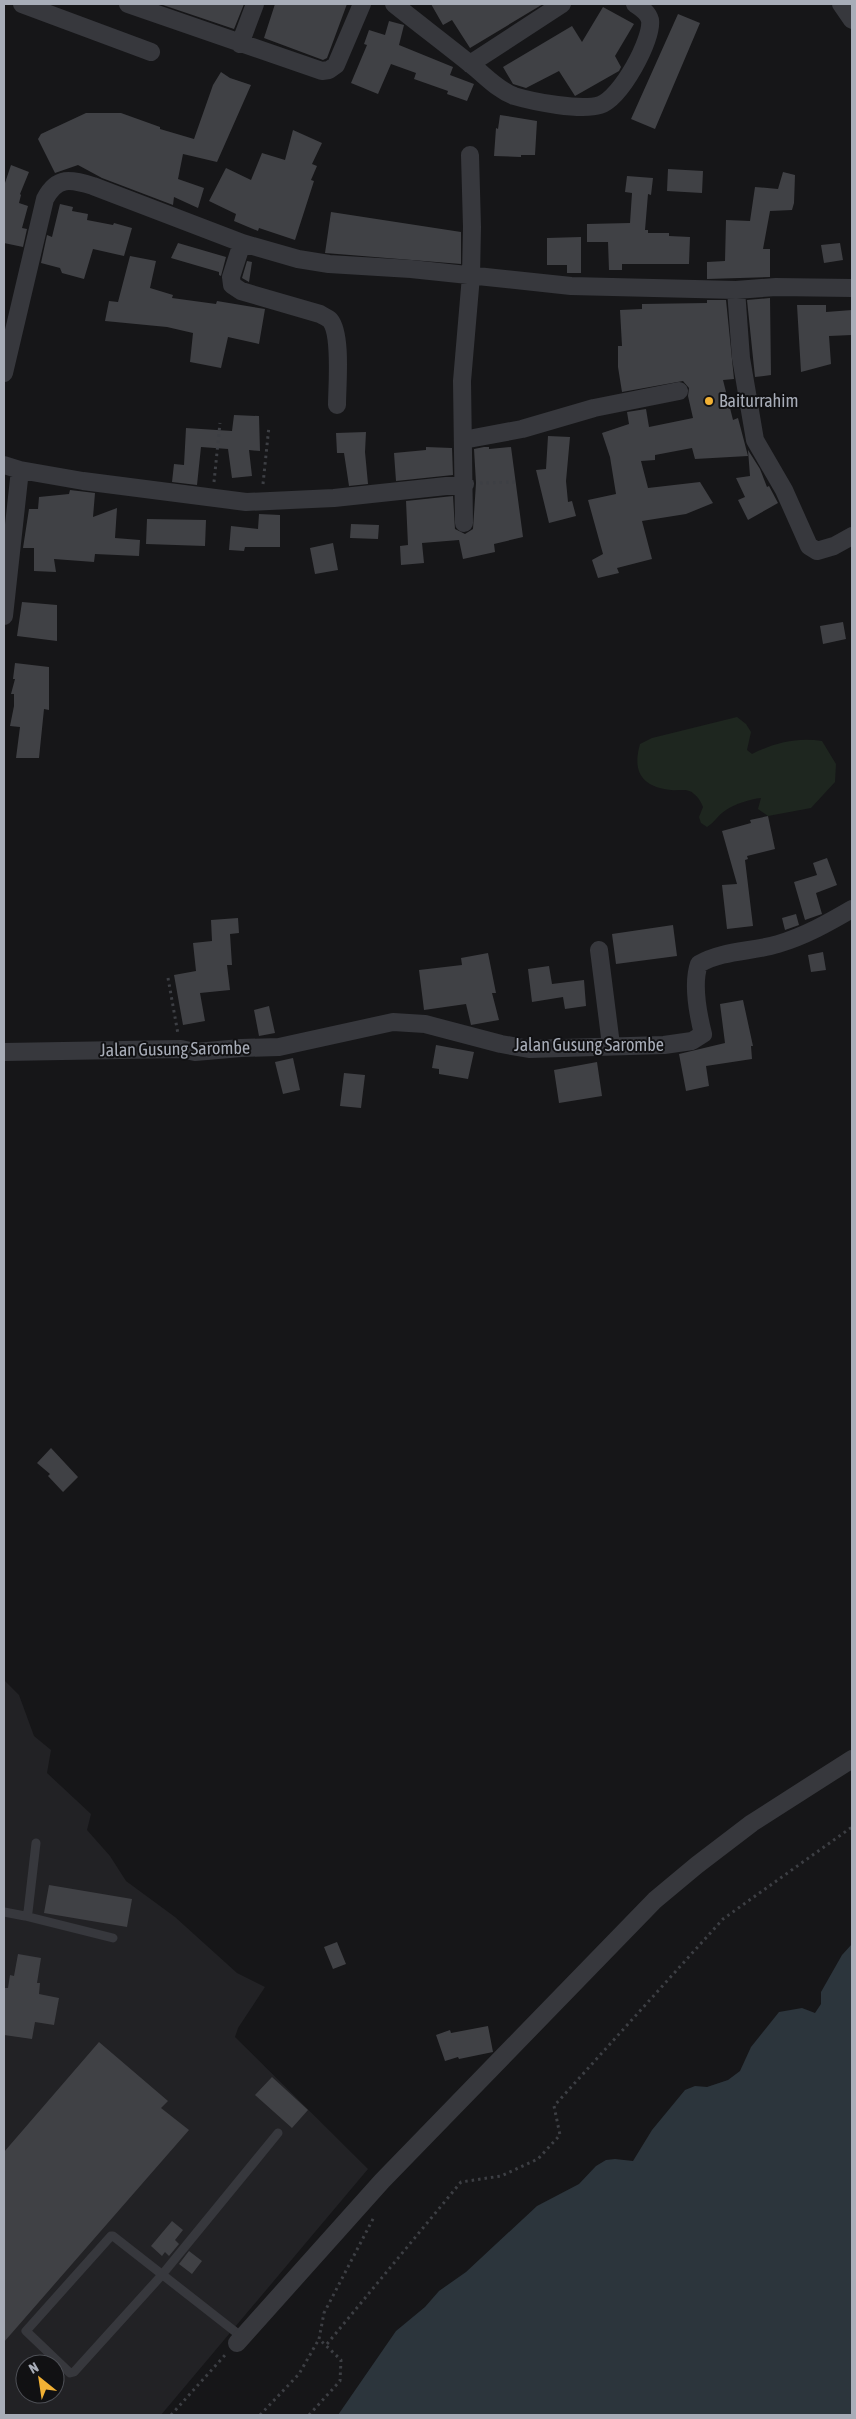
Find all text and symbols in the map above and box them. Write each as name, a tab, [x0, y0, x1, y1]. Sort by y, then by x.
place label: Baiturrahim	[719, 390, 798, 411]
marker: Baiturrahim	[703, 395, 715, 407]
street label: Jalan Gusung Sarombe	[514, 1034, 664, 1055]
street label: Jalan Gusung Sarombe	[100, 1037, 250, 1060]
north arrow	[15, 2354, 65, 2404]
text: N	[26, 2359, 41, 2377]

